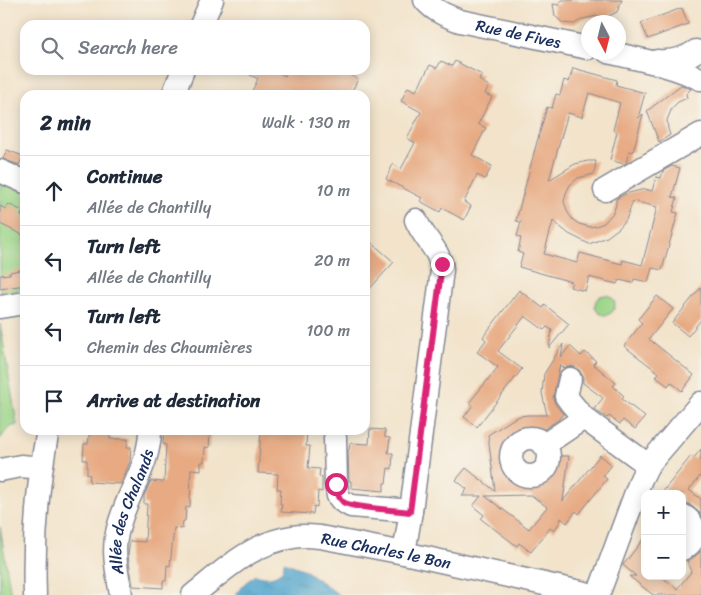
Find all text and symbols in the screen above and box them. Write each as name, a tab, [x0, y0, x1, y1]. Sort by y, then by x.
street label: Rue de Fives	[473, 11, 564, 57]
north arrow	[581, 15, 626, 60]
search box	[20, 20, 370, 75]
text: Search here	[78, 31, 178, 64]
icon: search	[38, 34, 66, 62]
text: 2 min	[40, 104, 91, 142]
text: Walk · 130 m	[262, 108, 350, 137]
text: Continue	[87, 160, 163, 193]
text: 10 m	[317, 176, 350, 205]
icon: ahead	[40, 177, 68, 205]
text: Allée de Chantilly	[87, 193, 211, 222]
text: Turn left	[87, 230, 160, 263]
text: 20 m	[314, 246, 350, 275]
icon: left	[40, 247, 68, 275]
route end	[431, 253, 454, 276]
text: Allée de Chantilly	[87, 263, 211, 292]
text: Turn left	[87, 300, 160, 333]
text: 100 m	[306, 316, 350, 345]
icon: left	[40, 317, 68, 345]
text: Chemin des Chaumières	[87, 333, 252, 362]
text: Arrive at destination	[87, 384, 260, 417]
icon: arrive	[40, 387, 68, 415]
street label: Allée des Chalands	[101, 446, 162, 578]
route start	[325, 473, 348, 496]
map controls	[641, 490, 686, 580]
button: +	[641, 490, 686, 535]
street label: Rue Charles le Bon	[319, 524, 454, 578]
button: −	[641, 535, 686, 580]

